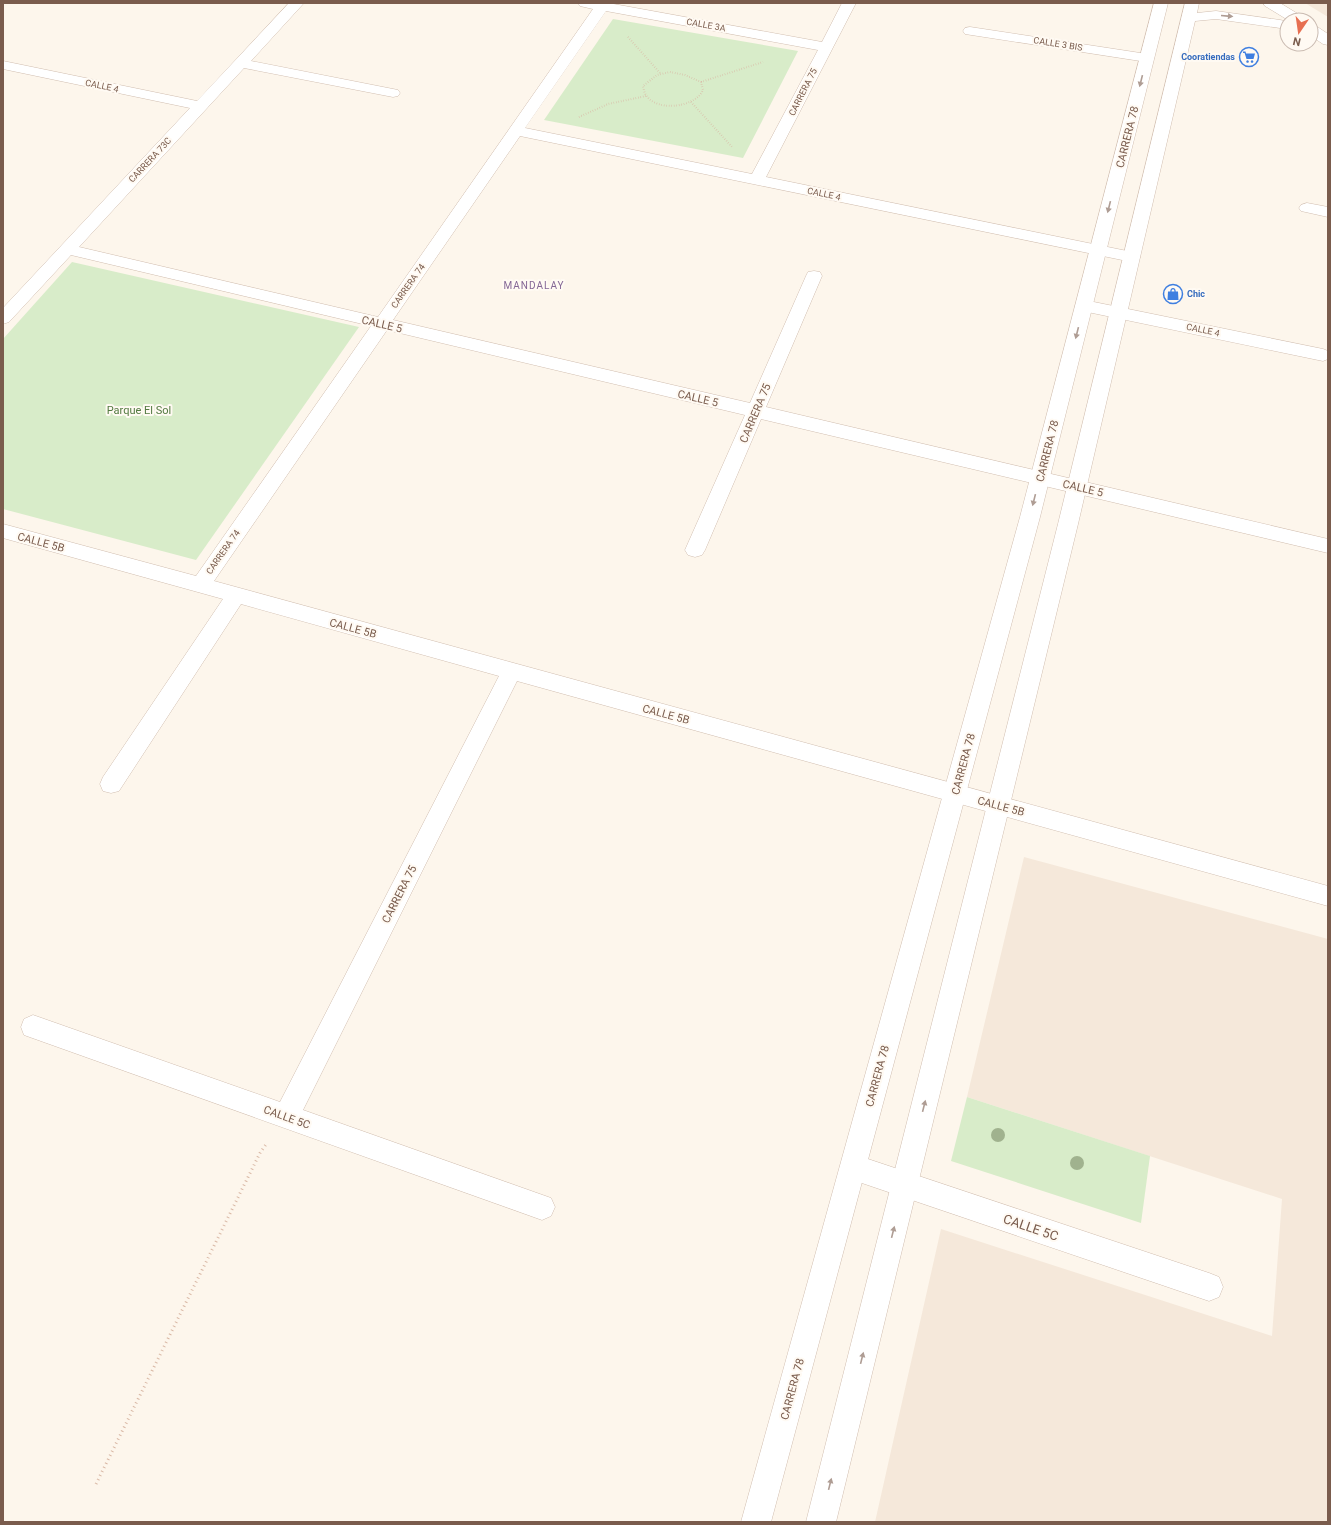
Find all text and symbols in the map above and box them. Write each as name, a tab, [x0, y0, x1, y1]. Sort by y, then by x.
one-way arrow	[1221, 12, 1233, 19]
north arrow	[1279, 12, 1319, 52]
street label: CALLE 3A	[686, 17, 727, 33]
text: N	[1291, 34, 1302, 48]
street label: CALLE 3 BIS	[1033, 35, 1083, 53]
supermarket icon: Cooratiendas	[1238, 46, 1260, 68]
place label: Cooratiendas	[1181, 52, 1235, 62]
street label: CARRERA 75	[787, 67, 819, 117]
one-way arrow	[1138, 76, 1144, 88]
street label: CALLE 4	[84, 78, 120, 94]
street label: CARRERA 78	[1114, 105, 1141, 169]
street label: CARRERA 73C	[127, 135, 173, 184]
street label: CALLE 4	[806, 186, 842, 202]
one-way arrow	[1106, 202, 1112, 214]
street label: CARRERA 74	[389, 262, 427, 310]
district label: MANDALAY	[503, 280, 565, 291]
shop icon: Chic	[1162, 283, 1184, 305]
place label: Chic	[1187, 289, 1205, 299]
street label: CALLE 5	[360, 314, 403, 335]
street label: CALLE 4	[1185, 322, 1221, 338]
one-way arrow	[1073, 327, 1079, 340]
street label: CARRERA 75	[737, 382, 774, 445]
street label: CALLE 5	[676, 388, 719, 409]
park label: Parque El Sol	[107, 404, 171, 417]
street label: CARRERA 78	[1034, 419, 1061, 483]
street label: CALLE 5	[1061, 478, 1104, 499]
one-way arrow	[1031, 494, 1037, 506]
street label: CARRERA 74	[204, 528, 242, 576]
street label: CALLE 5B	[16, 530, 66, 555]
street label: CALLE 5B	[328, 616, 378, 641]
street label: CALLE 5B	[641, 702, 691, 727]
street label: CARRERA 78	[949, 732, 978, 796]
street label: CALLE 5B	[976, 794, 1026, 819]
street label: CARRERA 75	[379, 863, 420, 925]
street label: CARRERA 78	[863, 1044, 892, 1108]
one-way arrow	[921, 1099, 927, 1111]
street label: CALLE 5C	[262, 1103, 312, 1132]
street label: CALLE 5C	[1001, 1211, 1060, 1244]
one-way arrow	[890, 1226, 896, 1238]
one-way arrow	[859, 1352, 865, 1364]
street label: CARRERA 78	[778, 1357, 807, 1421]
one-way arrow	[828, 1478, 834, 1490]

